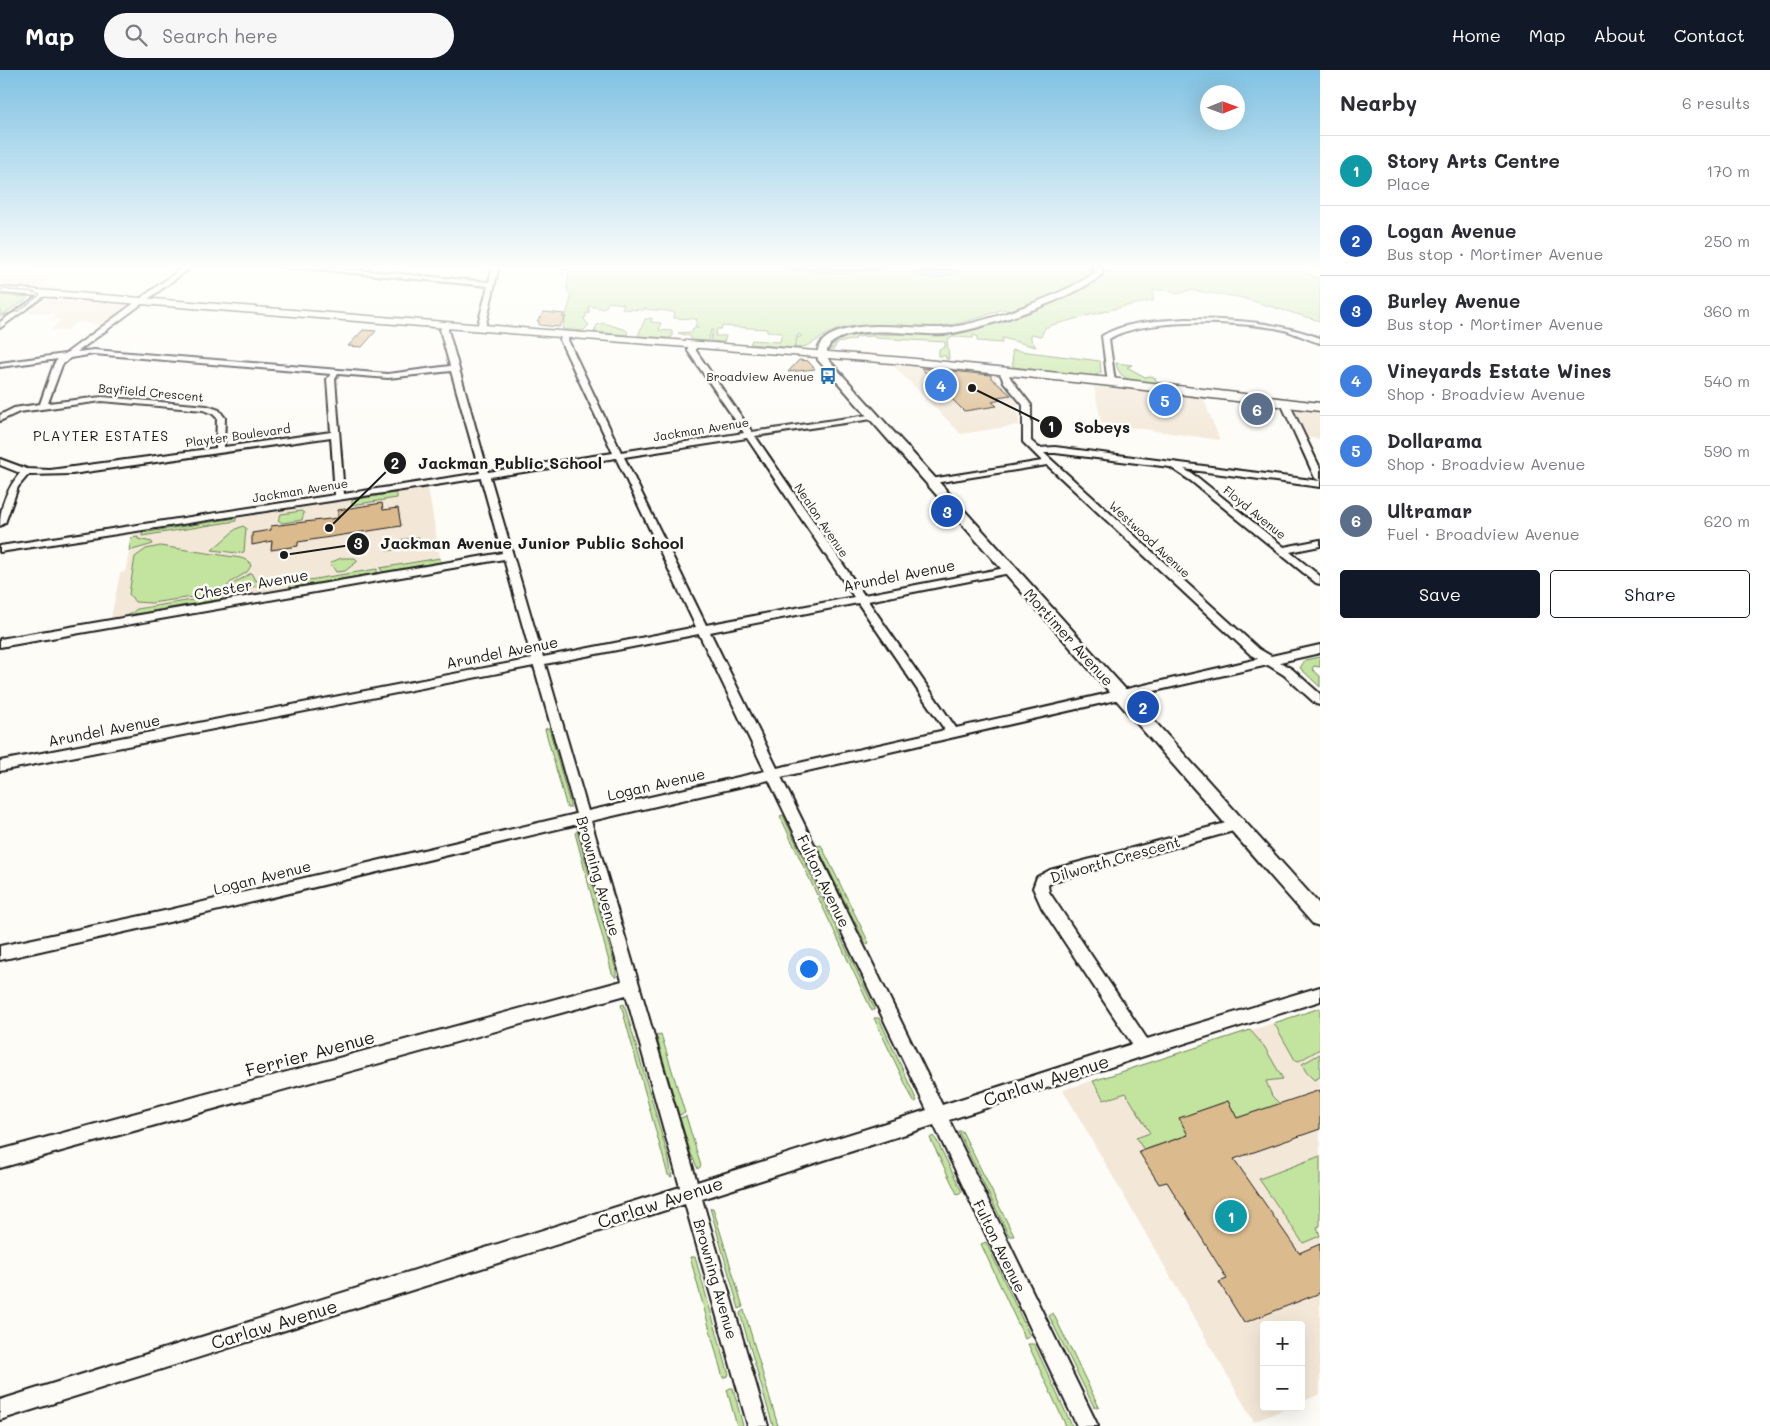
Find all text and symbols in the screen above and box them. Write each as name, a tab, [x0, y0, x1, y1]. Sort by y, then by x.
search box	[104, 13, 454, 58]
text: Map	[25, 20, 74, 51]
icon: search	[122, 21, 150, 49]
text: Search here	[162, 23, 278, 48]
text: Home	[1452, 23, 1501, 47]
text: Map	[1529, 23, 1565, 47]
text: About	[1593, 23, 1646, 47]
text: Contact	[1674, 23, 1745, 47]
north arrow	[1200, 85, 1245, 130]
text: Nearby	[1340, 89, 1417, 116]
text: 6 results	[1682, 92, 1750, 113]
text: Story Arts Centre	[1387, 148, 1560, 173]
text: 1	[1352, 160, 1360, 181]
text: 170 m	[1706, 160, 1750, 181]
text: Place	[1387, 173, 1430, 194]
text: Logan Avenue	[1387, 218, 1516, 243]
text: 2	[1352, 230, 1360, 251]
text: 250 m	[1704, 230, 1750, 251]
text: Bus stop · Mortimer Avenue	[1387, 243, 1603, 264]
text: Burley Avenue	[1387, 288, 1520, 313]
text: 3	[1351, 300, 1361, 321]
text: 360 m	[1703, 300, 1750, 321]
text: Bus stop · Mortimer Avenue	[1387, 313, 1603, 334]
text: Vineyards Estate Wines	[1387, 358, 1611, 383]
bus stop icon: Broadview Avenue	[818, 366, 838, 386]
pin: 4	[925, 366, 957, 404]
place label: Broadview Avenue	[706, 368, 814, 384]
text: 4	[1351, 370, 1361, 391]
text: 540 m	[1704, 370, 1750, 391]
street label: Bayfield Crescent	[98, 379, 204, 405]
pin: 5	[1149, 381, 1181, 419]
text: Shop · Broadview Avenue	[1387, 383, 1585, 404]
pin: 6	[1241, 390, 1273, 428]
callout: Sobeys	[1039, 412, 1140, 443]
street label: Jackman Avenue	[652, 414, 750, 444]
text: 1	[1048, 416, 1054, 436]
text: Sobeys	[1074, 416, 1130, 437]
street label: Playter Boulevard	[185, 420, 292, 450]
district label: PLAYTER ESTATES	[33, 426, 169, 445]
text: Dollarama	[1387, 428, 1482, 453]
text: 5	[1351, 440, 1361, 461]
text: 590 m	[1703, 440, 1750, 461]
callout: Jackman Public School	[383, 448, 612, 479]
text: Jackman Public School	[418, 452, 602, 473]
text: 2	[391, 453, 399, 473]
text: Shop · Broadview Avenue	[1387, 453, 1585, 474]
street label: Jackman Avenue	[251, 475, 349, 505]
street label: Nealon Avenue	[791, 480, 853, 560]
street label: Floyd Avenue	[1220, 482, 1290, 542]
pin: 3	[931, 492, 963, 530]
street label: Westwood Avenue	[1106, 497, 1194, 581]
text: Ultramar	[1387, 498, 1472, 523]
text: 6	[1351, 510, 1361, 531]
text: 620 m	[1704, 510, 1750, 531]
text: Fuel · Broadview Avenue	[1387, 523, 1580, 544]
callout: Jackman Avenue Junior Public School	[345, 528, 694, 559]
text: Jackman Avenue Junior Public School	[380, 532, 684, 553]
text: 3	[353, 533, 363, 553]
street label: Arundel Avenue	[841, 554, 957, 596]
street label: Chester Avenue	[192, 564, 310, 604]
button: Save	[1340, 570, 1540, 618]
button: Share	[1550, 570, 1750, 618]
street label: Mortimer Avenue	[1020, 584, 1118, 690]
street label: Arundel Avenue	[444, 631, 560, 673]
pin: 2	[1127, 688, 1159, 726]
street label: Arundel Avenue	[46, 709, 162, 751]
street label: Logan Avenue	[605, 763, 707, 805]
street label: Browning Avenue	[572, 814, 626, 938]
street label: Fulton Avenue	[793, 831, 855, 931]
street label: Dilworth Crescent	[1048, 831, 1182, 887]
street label: Logan Avenue	[211, 855, 313, 899]
your location	[796, 956, 822, 982]
street label: Ferrier Avenue	[243, 1024, 377, 1082]
street label: Carlaw Avenue	[980, 1048, 1112, 1112]
street label: Carlaw Avenue	[594, 1170, 726, 1234]
street label: Fulton Avenue	[969, 1196, 1031, 1296]
pin: 1	[1215, 1197, 1247, 1235]
street label: Browning Avenue	[689, 1217, 743, 1341]
street label: Carlaw Avenue	[208, 1293, 340, 1355]
map controls	[1260, 1321, 1305, 1411]
button: +	[1260, 1321, 1305, 1366]
button: −	[1260, 1366, 1305, 1411]

